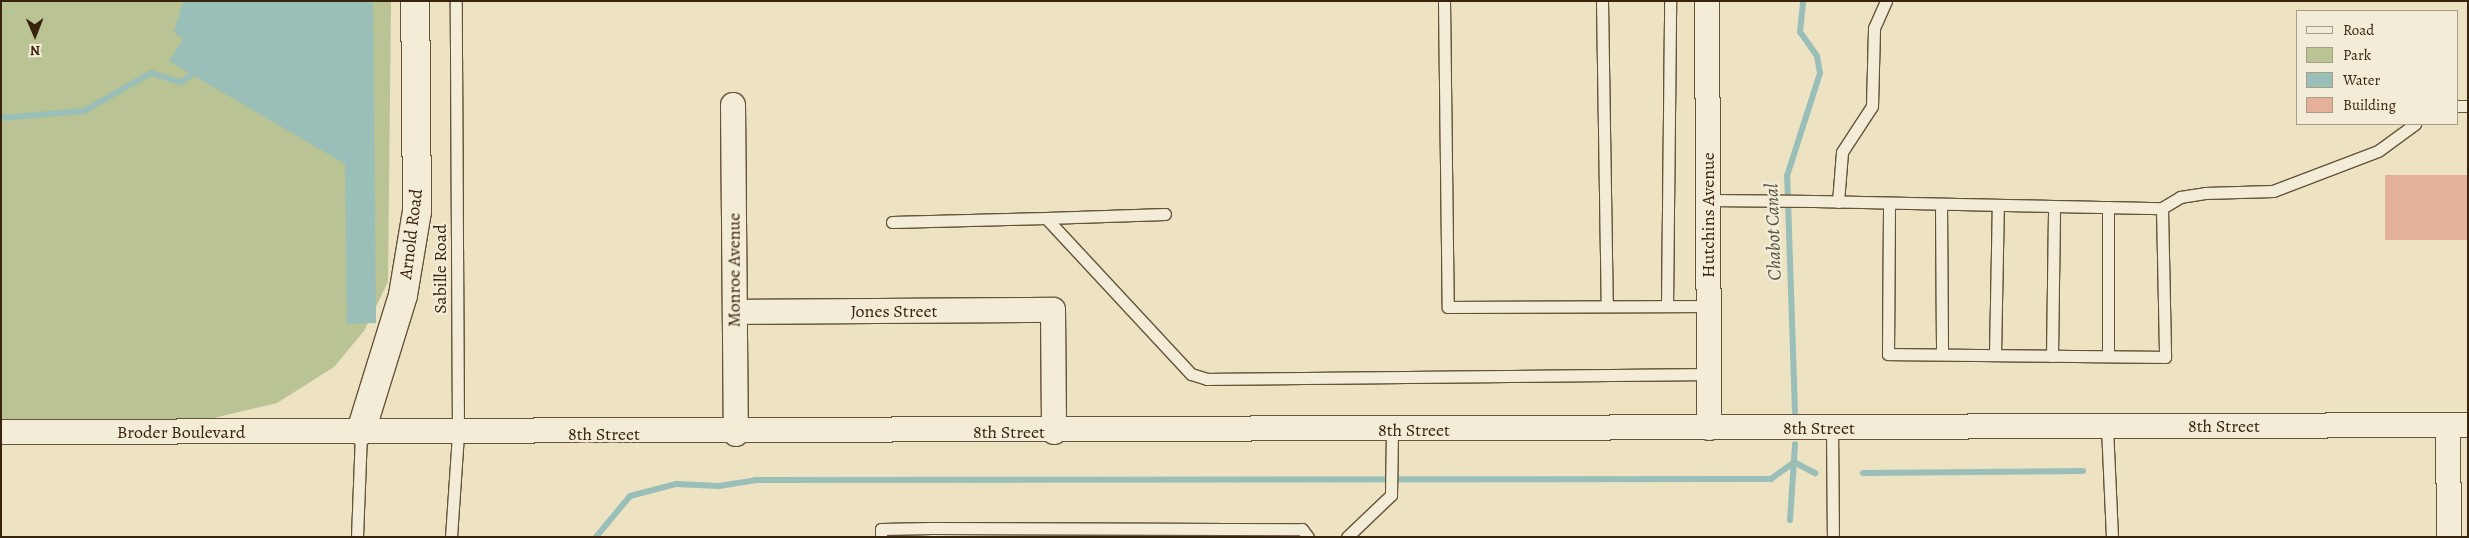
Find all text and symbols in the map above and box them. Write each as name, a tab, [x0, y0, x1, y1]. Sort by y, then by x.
north arrow	[10, 10, 60, 60]
legend	[2296, 10, 2459, 125]
text: Road	[2343, 20, 2374, 40]
text: N	[30, 41, 41, 60]
text: Park	[2343, 45, 2371, 65]
text: Water	[2343, 70, 2380, 90]
text: Building	[2343, 95, 2396, 115]
street label: Hutchins Avenue	[1697, 152, 1719, 278]
water label: Chabot Canal	[1761, 183, 1787, 281]
street label: Arnold Road	[395, 188, 427, 280]
street label: Monroe Avenue	[723, 213, 745, 327]
street label: Sabille Road	[429, 224, 451, 314]
street label: Jones Street	[850, 300, 938, 322]
street label: 8th Street	[2188, 415, 2260, 437]
street label: 8th Street	[1783, 417, 1855, 439]
street label: 8th Street	[1378, 419, 1450, 441]
street label: Broder Boulevard	[117, 421, 245, 443]
street label: 8th Street	[973, 421, 1045, 443]
street label: 8th Street	[568, 423, 640, 445]

